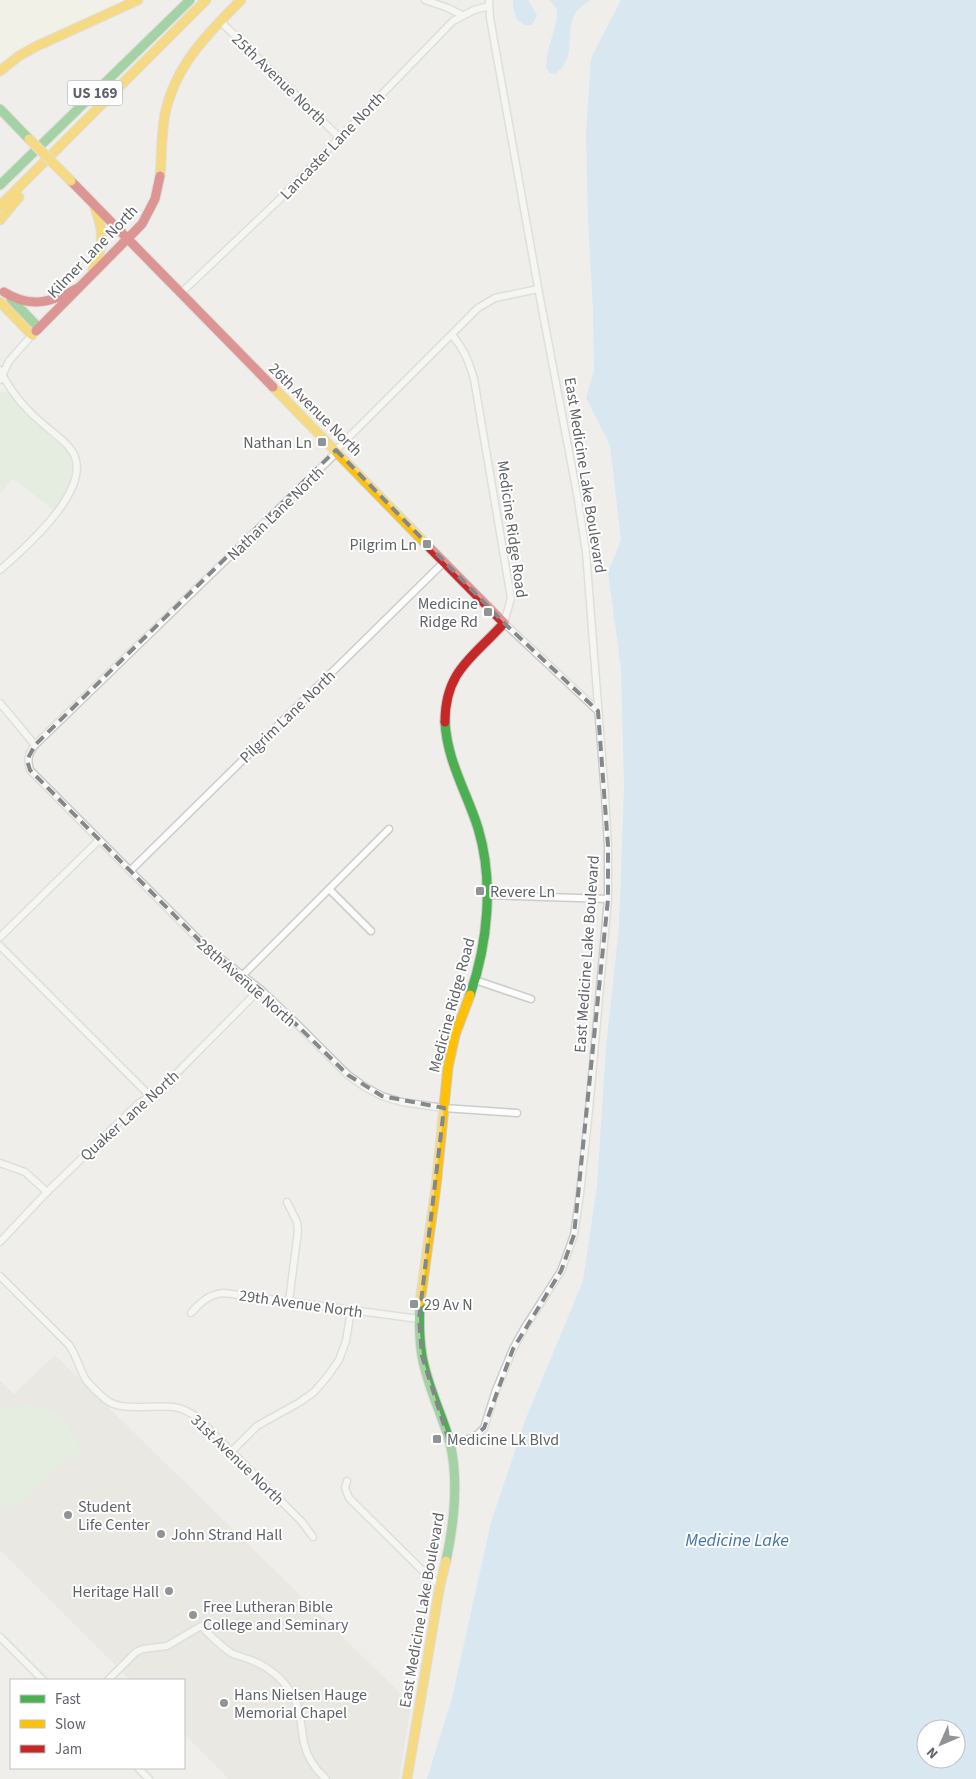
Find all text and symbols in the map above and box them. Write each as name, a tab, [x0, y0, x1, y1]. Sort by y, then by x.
street label: 25th Avenue North	[227, 29, 332, 131]
road number: US 169	[68, 80, 122, 106]
street label: Lancaster Lane North	[275, 87, 390, 205]
street label: Kilmer Lane North	[43, 200, 143, 303]
street label: 26th Avenue North	[264, 358, 367, 461]
street label: East Medicine Lake Boulevard	[559, 376, 611, 575]
place label: Nathan Ln	[243, 432, 312, 454]
marker: Nathan Ln	[316, 436, 328, 448]
street label: Medicine Ridge Road	[491, 459, 533, 599]
street label: Nathan Lane North	[222, 462, 329, 566]
place label: Pilgrim Ln	[349, 534, 417, 556]
marker: Pilgrim Ln	[421, 538, 433, 550]
place label: Medicine Ridge Rd	[418, 593, 478, 633]
marker: Medicine Ridge Rd	[482, 606, 494, 618]
street label: Pilgrim Lane North	[235, 665, 340, 768]
street label: East Medicine Lake Boulevard	[569, 855, 605, 1054]
place label: Revere Ln	[490, 881, 555, 903]
marker: Revere Ln	[474, 885, 486, 897]
street label: 28th Avenue North	[192, 934, 301, 1032]
street label: Medicine Ridge Road	[423, 935, 481, 1075]
street label: Quaker Lane North	[75, 1065, 184, 1166]
street label: 29th Avenue North	[238, 1284, 364, 1324]
place label: 29 Av N	[424, 1294, 473, 1316]
marker: 29 Av N	[408, 1298, 420, 1310]
street label: 31st Avenue North	[186, 1409, 289, 1510]
place label: Medicine Lk Blvd	[447, 1429, 559, 1451]
marker: Medicine Lk Blvd	[431, 1433, 443, 1445]
place label: Student Life Center	[78, 1496, 150, 1536]
marker: Student Life Center	[62, 1509, 74, 1521]
street label: East Medicine Lake Boulevard	[394, 1511, 450, 1710]
place label: John Strand Hall	[171, 1524, 282, 1546]
marker: John Strand Hall	[155, 1528, 167, 1540]
water label: Medicine Lake	[685, 1528, 789, 1553]
place label: Heritage Hall	[72, 1581, 159, 1603]
marker: Heritage Hall	[163, 1585, 175, 1597]
place label: Free Lutheran Bible College and Seminary	[203, 1596, 349, 1636]
marker: Free Lutheran Bible College and Seminary	[187, 1609, 199, 1621]
legend	[10, 1679, 185, 1769]
place label: Hans Nielsen Hauge Memorial Chapel	[234, 1684, 367, 1724]
text: Fast	[55, 1689, 81, 1710]
marker: Hans Nielsen Hauge Memorial Chapel	[218, 1697, 230, 1709]
text: Slow	[55, 1714, 86, 1735]
north arrow	[916, 1719, 966, 1769]
text: Jam	[55, 1739, 82, 1760]
text: N	[922, 1742, 943, 1763]

